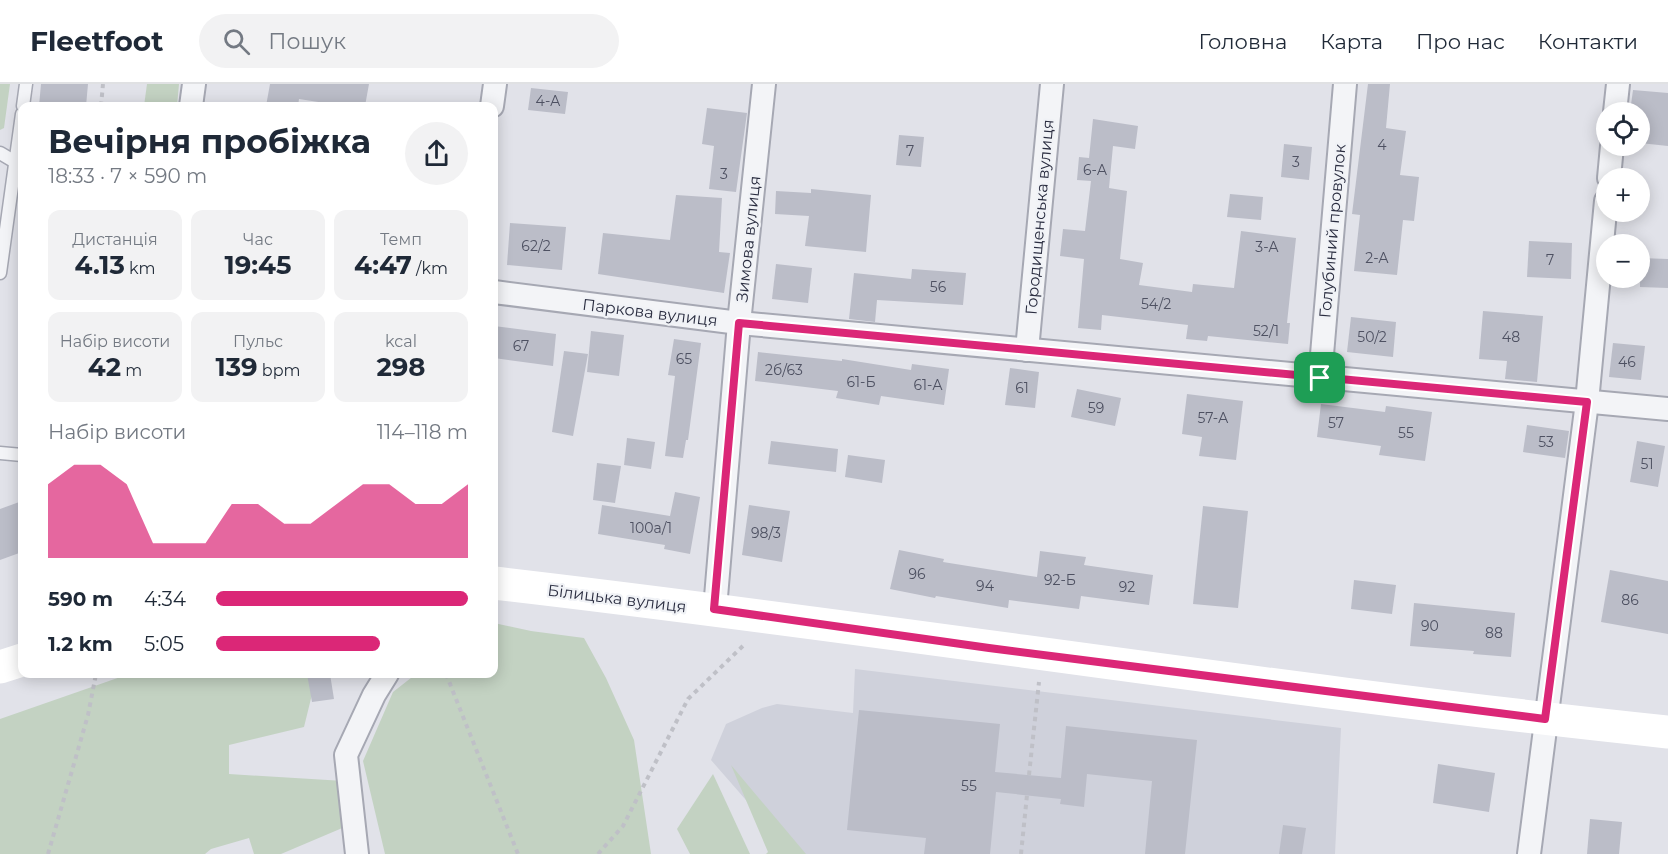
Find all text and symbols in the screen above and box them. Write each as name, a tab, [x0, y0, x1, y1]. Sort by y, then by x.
search box	[199, 14, 619, 68]
text: Fleetfoot	[30, 24, 163, 58]
icon: search	[220, 25, 253, 58]
text: Пошук	[268, 28, 346, 55]
text: Головна	[1199, 29, 1287, 54]
text: Карта	[1320, 29, 1383, 54]
text: Про нас	[1416, 29, 1505, 54]
text: Контакти	[1538, 29, 1638, 54]
house number: 4-А	[536, 92, 561, 110]
map controls	[1596, 102, 1650, 288]
button: locate	[1596, 102, 1650, 156]
street label: Городищенська вулиця	[1021, 118, 1058, 316]
text: Вечірня пробіжка	[48, 121, 371, 161]
button: share	[405, 122, 468, 185]
house number: 4	[1377, 136, 1387, 154]
house number: 7	[906, 142, 914, 160]
street label: Голубиний провулок	[1315, 143, 1350, 319]
house number: 3	[1292, 153, 1300, 171]
house number: 6-А	[1083, 161, 1108, 179]
text: 18:33 · 7 × 590 m	[48, 164, 207, 188]
house number: 3	[720, 165, 728, 183]
button: +	[1596, 168, 1650, 222]
street label: Зимова вулиця	[732, 175, 765, 303]
text: Дистанція	[72, 230, 158, 249]
text: Час	[243, 230, 273, 249]
text: Темп	[380, 230, 422, 249]
button: −	[1596, 234, 1650, 288]
house number: 62/2	[521, 237, 551, 255]
house number: 3-А	[1255, 238, 1279, 256]
text: 4.13	[74, 249, 125, 281]
text: 19:45	[225, 249, 291, 281]
text: 4:47	[354, 249, 412, 281]
house number: 2-А	[1365, 249, 1389, 267]
house number: 7	[1546, 251, 1554, 269]
text: km	[125, 259, 156, 278]
text: /km	[412, 259, 448, 278]
house number: 56	[930, 278, 947, 296]
street label: Паркова вулиця	[581, 295, 719, 330]
house number: 54/2	[1141, 295, 1171, 313]
house number: 52/1	[1253, 322, 1279, 340]
house number: 50/2	[1357, 328, 1387, 346]
house number: 48	[1502, 328, 1520, 346]
text: Набір висоти	[60, 332, 170, 351]
text: Пульс	[233, 332, 283, 351]
text: kcal	[385, 332, 417, 351]
house number: 67	[513, 337, 529, 355]
house number: 65	[676, 350, 692, 368]
text: 42	[88, 351, 121, 383]
text: 139	[215, 351, 258, 383]
text: 298	[376, 351, 426, 383]
pin	[1294, 352, 1345, 403]
house number: 46	[1618, 353, 1636, 371]
text: m	[121, 361, 142, 380]
text: bpm	[258, 361, 301, 380]
house number: 2б/63	[765, 361, 803, 379]
icon: arrive	[1303, 361, 1336, 394]
house number: 61-Б	[846, 373, 876, 391]
house number: 61-А	[913, 376, 943, 394]
house number: 61	[1015, 379, 1029, 397]
house number: 59	[1088, 399, 1104, 417]
house number: 57-А	[1198, 409, 1229, 427]
house number: 57	[1328, 414, 1344, 432]
text: Набір висоти	[48, 420, 186, 444]
text: 114–118 m	[377, 420, 468, 444]
house number: 55	[1398, 424, 1414, 442]
house number: 53	[1538, 433, 1554, 451]
house number: 51	[1641, 455, 1653, 473]
house number: 100а/1	[630, 519, 672, 537]
house number: 98/3	[751, 524, 781, 542]
house number: 96	[908, 565, 926, 583]
house number: 92-Б	[1044, 571, 1076, 589]
house number: 94	[976, 577, 995, 595]
house number: 92	[1119, 578, 1135, 596]
street label: Білицька вулиця	[546, 581, 687, 616]
text: 590 m	[48, 587, 113, 611]
text: 4:34	[144, 587, 186, 611]
house number: 86	[1621, 591, 1639, 609]
house number: 90	[1421, 617, 1439, 635]
house number: 88	[1485, 624, 1503, 642]
text: 1.2 km	[48, 632, 113, 656]
text: 5:05	[144, 632, 184, 656]
house number: 55	[961, 777, 977, 795]

